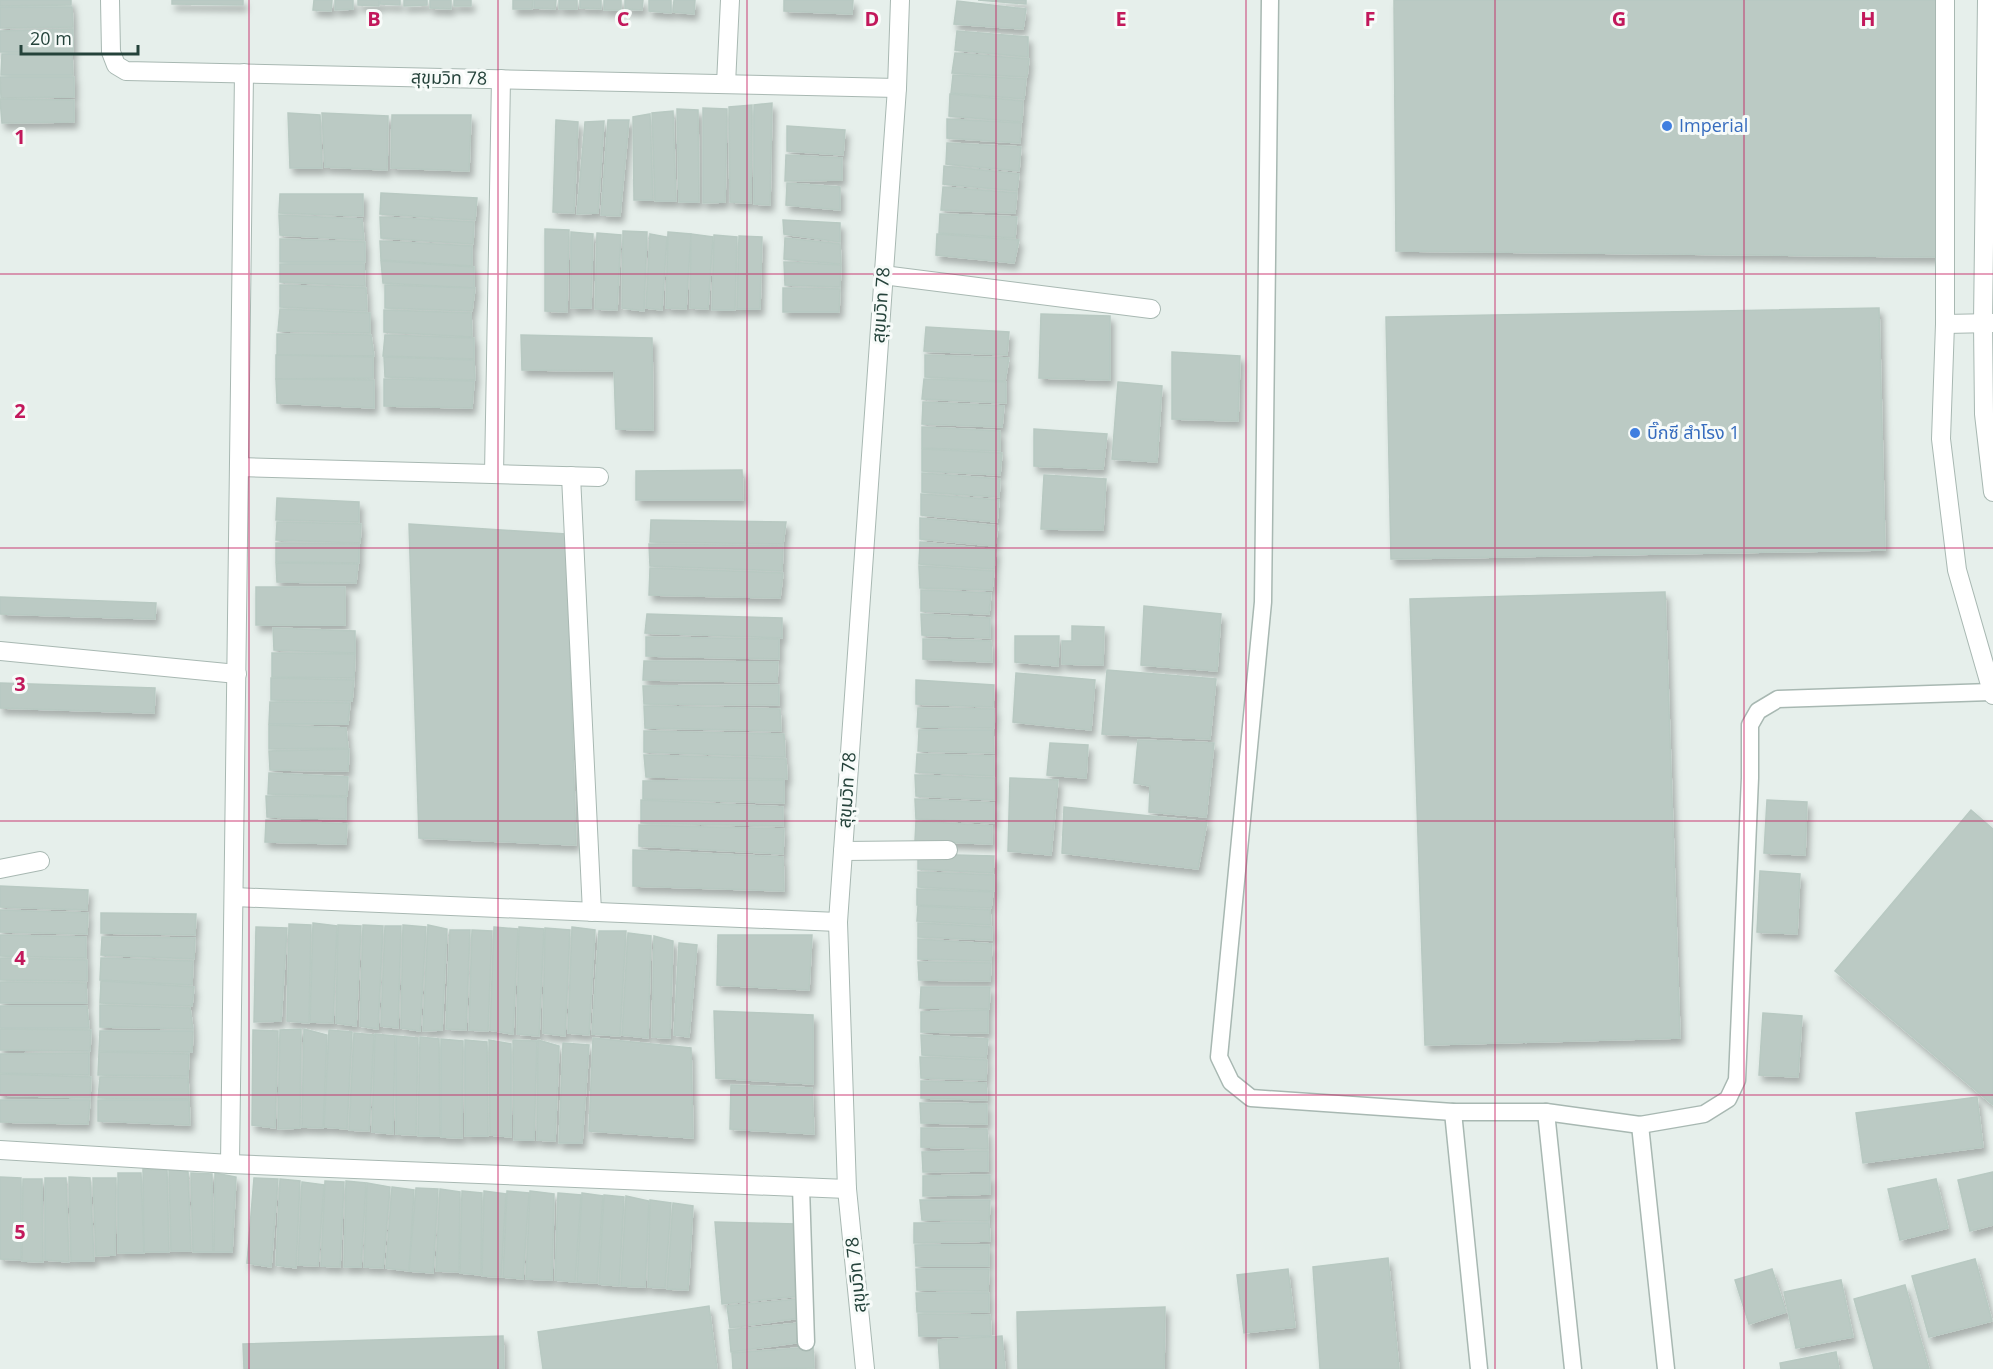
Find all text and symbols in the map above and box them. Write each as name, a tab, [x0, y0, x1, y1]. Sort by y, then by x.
text: B	[367, 5, 381, 32]
text: C	[617, 5, 630, 32]
text: D	[865, 5, 879, 32]
text: E	[1115, 5, 1127, 32]
text: F	[1365, 5, 1375, 32]
text: G	[1612, 5, 1626, 32]
text: H	[1860, 5, 1876, 32]
scale bar	[21, 18, 138, 56]
text: 20 m	[30, 26, 72, 50]
street label: สุขุมวิท 78	[411, 64, 487, 90]
place label: Imperial	[1679, 113, 1748, 137]
marker: Imperial	[1660, 119, 1674, 133]
text: 1	[14, 123, 26, 150]
street label: สุขุมวิท 78	[865, 266, 895, 344]
text: 2	[14, 397, 26, 424]
place label: บิ๊กซี สำโรง 1	[1647, 420, 1740, 444]
marker: บิ๊กซี สำโรง 1	[1628, 426, 1642, 440]
text: 3	[14, 670, 26, 697]
street label: สุขุมวิท 78	[831, 751, 861, 829]
text: 4	[14, 944, 26, 971]
text: 5	[14, 1218, 26, 1245]
street label: สุขุมวิท 78	[839, 1236, 871, 1314]

